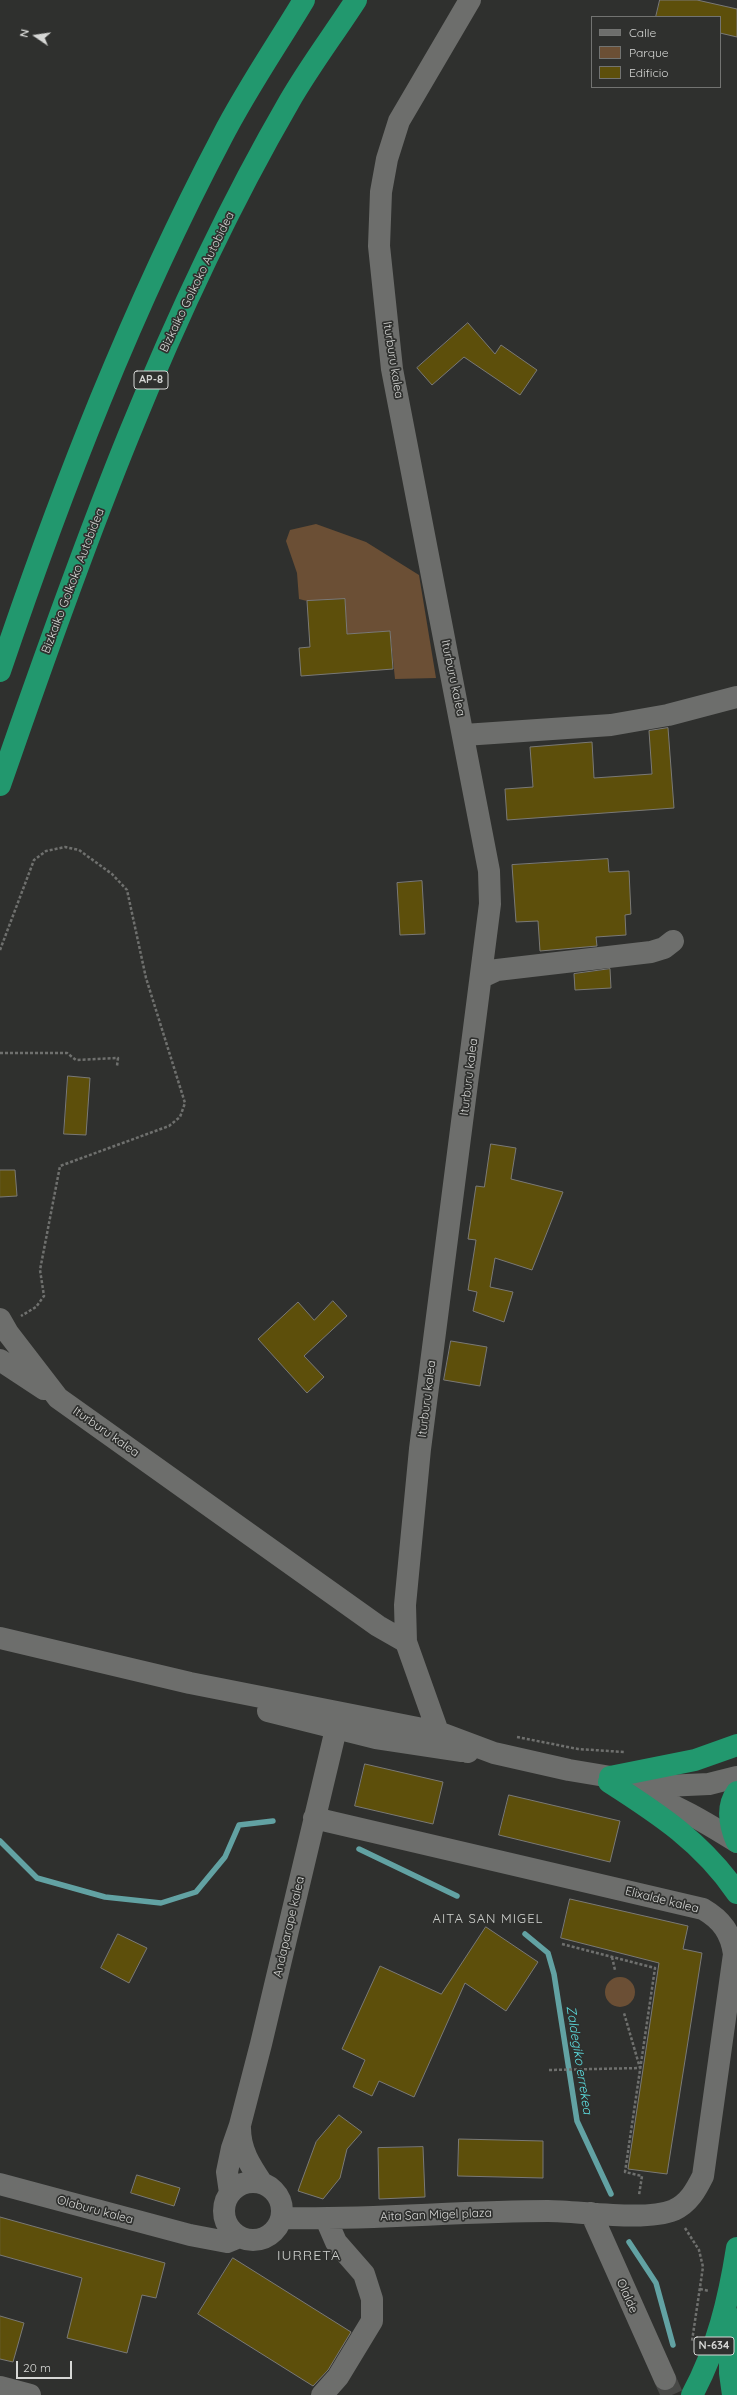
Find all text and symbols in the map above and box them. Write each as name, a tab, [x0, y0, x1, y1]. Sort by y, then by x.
north arrow	[16, 16, 56, 56]
legend	[591, 16, 721, 88]
text: Calle	[629, 25, 656, 40]
text: N	[17, 28, 32, 39]
text: Parque	[629, 45, 669, 60]
text: Edificio	[629, 65, 669, 80]
street label: Bizkaiko Golkoko Autobidea	[157, 209, 237, 355]
street label: Iturburu kalea	[380, 320, 406, 400]
road number: AP-8	[134, 371, 168, 389]
street label: Bizkaiko Golkoko Autobidea	[39, 506, 107, 656]
street label: Iturburu kalea	[438, 638, 468, 718]
street label: Iturburu kalea	[457, 1038, 481, 1116]
street label: Iturburu kalea	[415, 1360, 439, 1438]
street label: Iturburu kalea	[70, 1404, 142, 1460]
street label: Andaparape kalea	[270, 1875, 308, 1979]
street label: Elixalde kalea	[624, 1884, 700, 1916]
district label: AITA SAN MIGEL	[433, 1911, 543, 1927]
water label: Zaldegiko errekea	[563, 2005, 595, 2115]
street label: Olaburu kalea	[55, 2193, 135, 2227]
street label: Aita San Migel plaza	[380, 2206, 492, 2224]
district label: IURRETA	[277, 2248, 341, 2264]
street label: Olalde	[613, 2277, 641, 2315]
road number: N-634	[694, 2337, 734, 2355]
scale bar	[18, 2353, 74, 2379]
text: 20 m	[23, 2360, 51, 2375]

